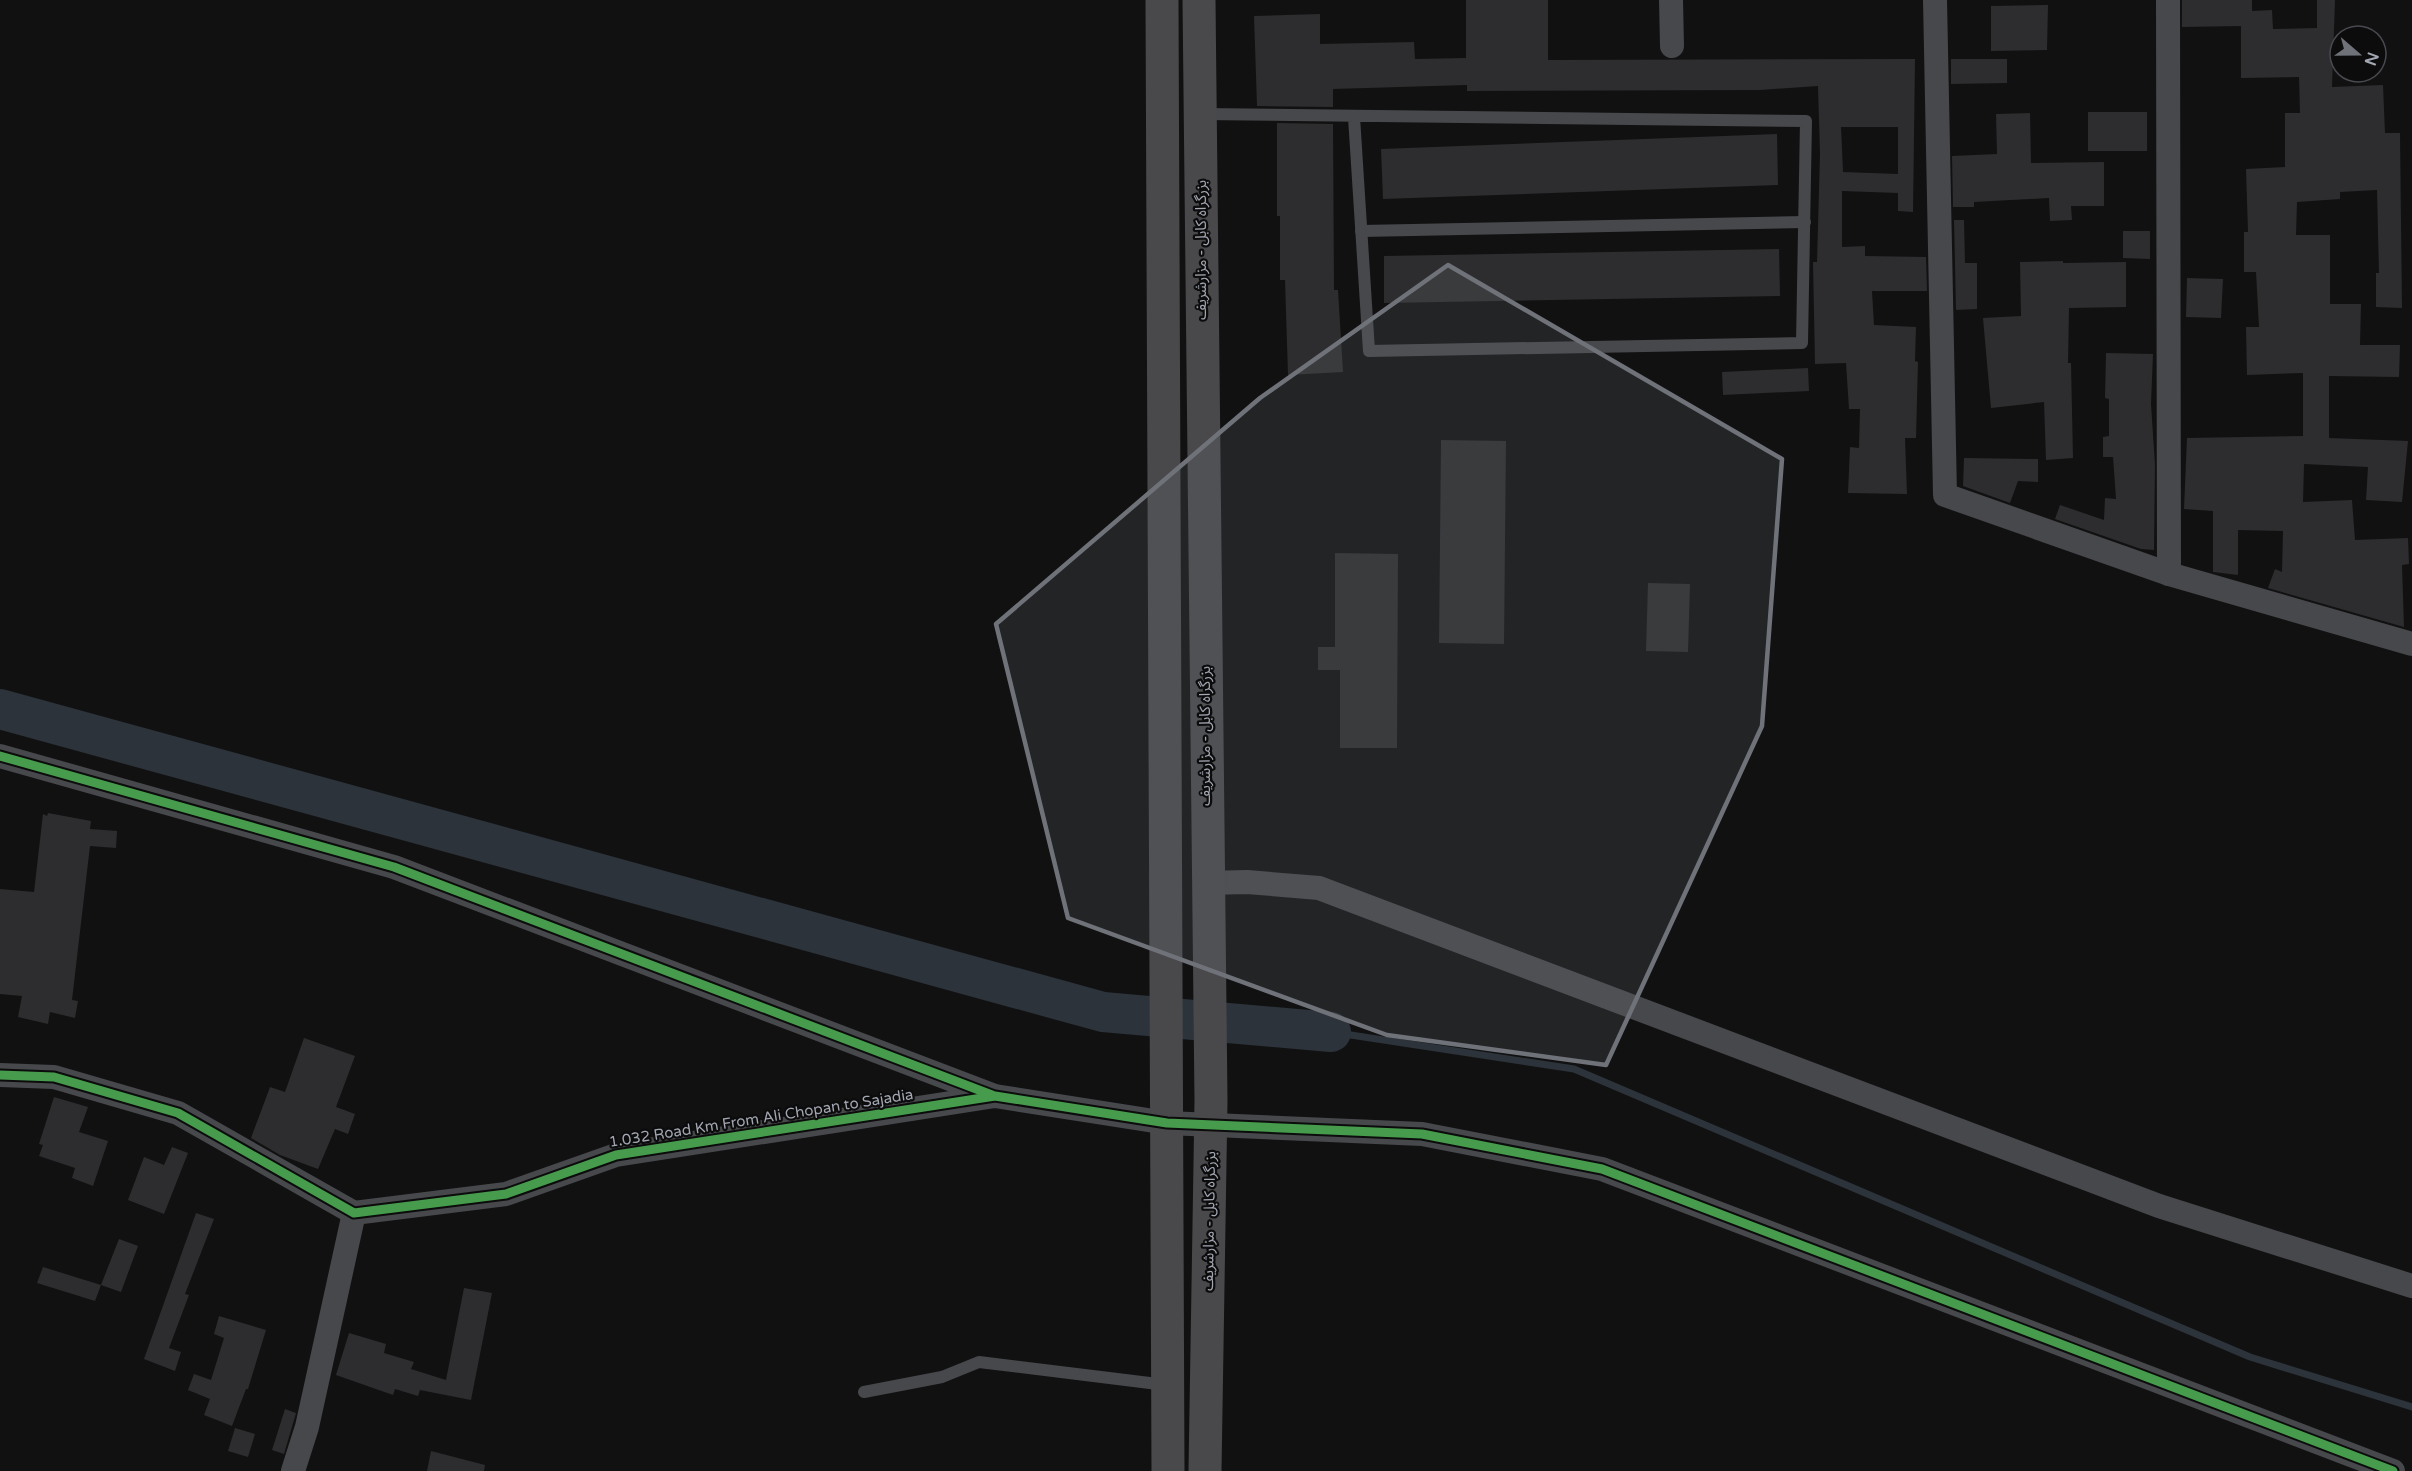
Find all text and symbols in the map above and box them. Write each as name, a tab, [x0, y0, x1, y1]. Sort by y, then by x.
north arrow	[2328, 24, 2388, 84]
text: N	[2360, 49, 2383, 68]
street label: بزرگراه کابل - مزارشریف	[1192, 180, 1210, 320]
street label: بزرگراه کابل - مزارشریف	[1196, 666, 1214, 806]
street label: 1.032 Road Km From Ali Chopan to Sajadia	[607, 1085, 915, 1151]
street label: بزرگراه کابل - مزارشریف	[1199, 1151, 1219, 1291]

